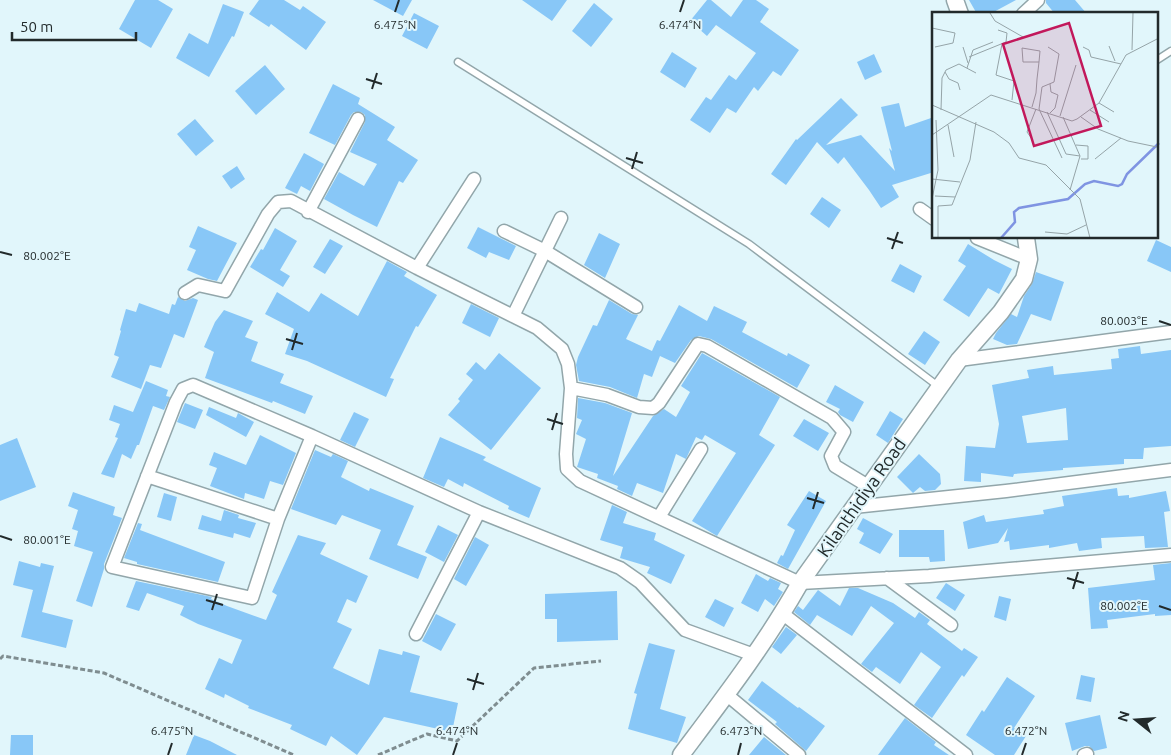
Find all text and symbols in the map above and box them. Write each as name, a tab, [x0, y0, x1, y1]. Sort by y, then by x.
scale bar	[12, 10, 136, 42]
inset map	[932, 12, 1158, 239]
text: 50 m	[20, 18, 53, 35]
text: 6.475°N	[374, 18, 416, 31]
text: 6.474°N	[659, 18, 701, 31]
text: 80.002°E	[23, 249, 71, 262]
text: 80.003°E	[1100, 314, 1148, 327]
street label: Kilanthidiya Road	[813, 434, 909, 560]
text: 80.001°E	[23, 533, 71, 546]
text: 80.002°E	[1100, 599, 1148, 612]
north arrow	[1111, 695, 1161, 745]
text: N	[1114, 709, 1133, 724]
text: 6.475°N	[151, 724, 193, 737]
text: 6.474°N	[436, 724, 478, 737]
text: 6.473°N	[720, 724, 762, 737]
text: 6.472°N	[1005, 724, 1047, 737]

